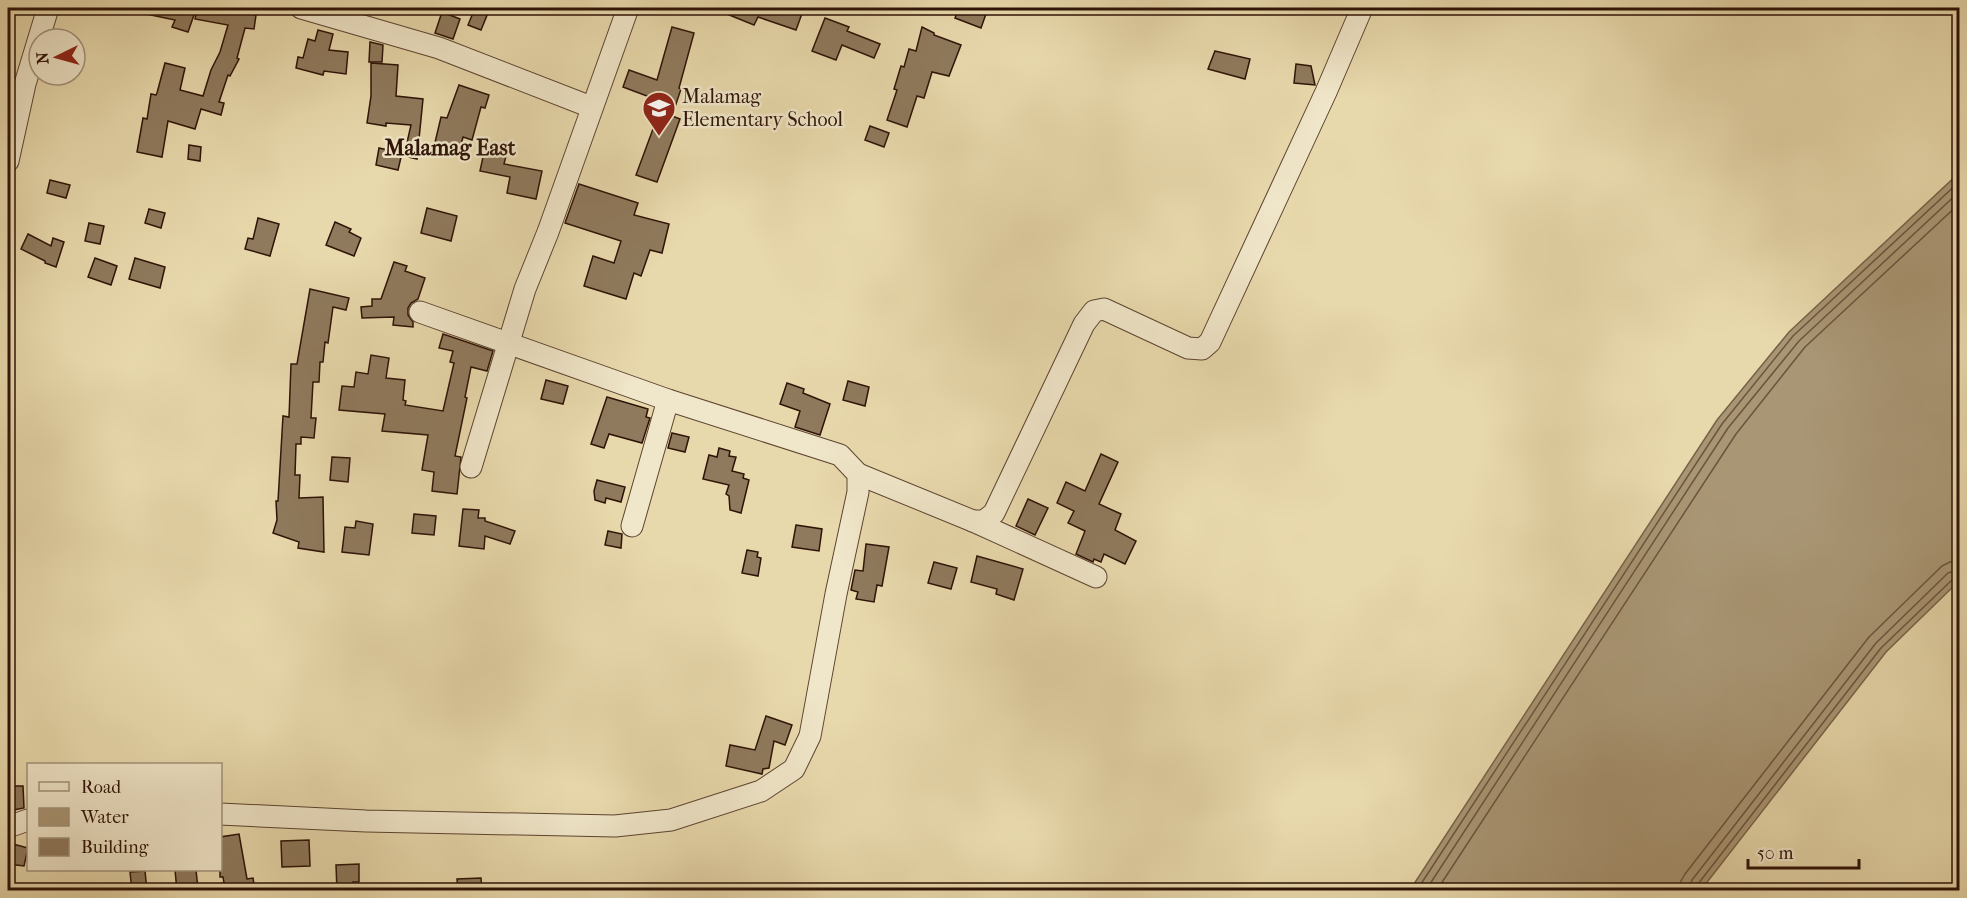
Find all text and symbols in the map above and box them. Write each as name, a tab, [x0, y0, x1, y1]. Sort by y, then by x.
north arrow	[27, 27, 87, 87]
text: N	[32, 51, 53, 65]
place label: Malamag Elementary School	[682, 85, 844, 131]
school or university icon: Malamag Elementary School	[641, 90, 677, 137]
district label: Malamag East	[383, 135, 517, 161]
legend	[27, 763, 222, 871]
text: Road	[81, 777, 121, 798]
text: Water	[80, 807, 129, 828]
scale bar	[1748, 832, 1859, 870]
text: Building	[81, 837, 149, 858]
text: 50 m	[1757, 843, 1794, 864]

